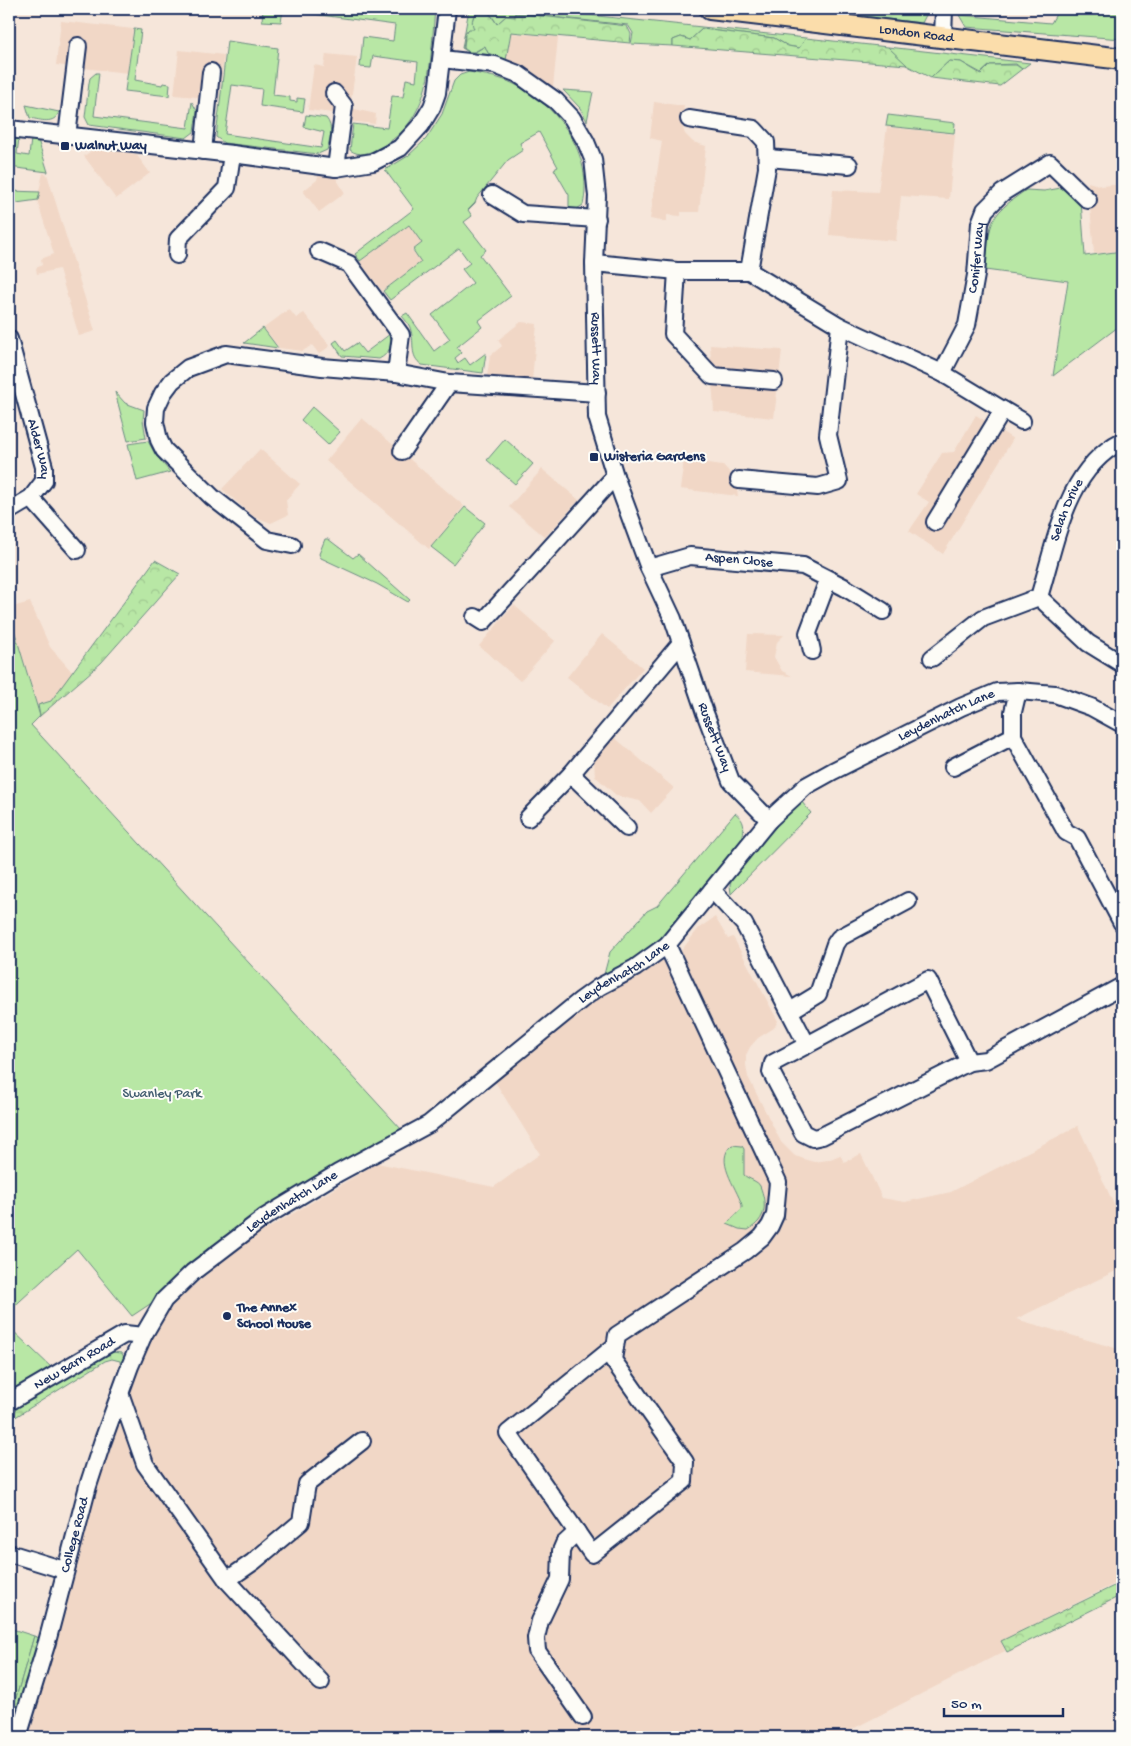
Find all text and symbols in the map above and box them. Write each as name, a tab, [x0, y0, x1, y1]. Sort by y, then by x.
street label: London Road	[878, 21, 957, 47]
place label: Walnut Way	[74, 138, 147, 155]
marker: Walnut Way	[59, 140, 71, 152]
street label: Conifer Way	[964, 222, 989, 295]
street label: Russett Way	[586, 312, 605, 385]
street label: Alder Way	[23, 417, 53, 479]
place label: Wisteria Gardens	[603, 449, 706, 466]
marker: Wisteria Gardens	[588, 451, 600, 463]
street label: Selah Drive	[1047, 475, 1088, 543]
street label: Aspen Close	[705, 549, 774, 572]
street label: Leydenhatch Lane	[895, 685, 998, 746]
street label: Russett Way	[694, 700, 735, 775]
street label: Leydenhatch Lane	[575, 937, 674, 1008]
park label: Swanley Park	[123, 1086, 203, 1103]
street label: Leydenhatch Lane	[243, 1166, 341, 1237]
place label: The Annex School House	[236, 1300, 312, 1333]
marker: The Annex School House	[221, 1310, 233, 1322]
street label: New Barn Road	[31, 1332, 120, 1394]
street label: College Road	[57, 1494, 94, 1575]
scale bar	[944, 1686, 1062, 1718]
text: 50 m	[951, 1696, 982, 1714]

